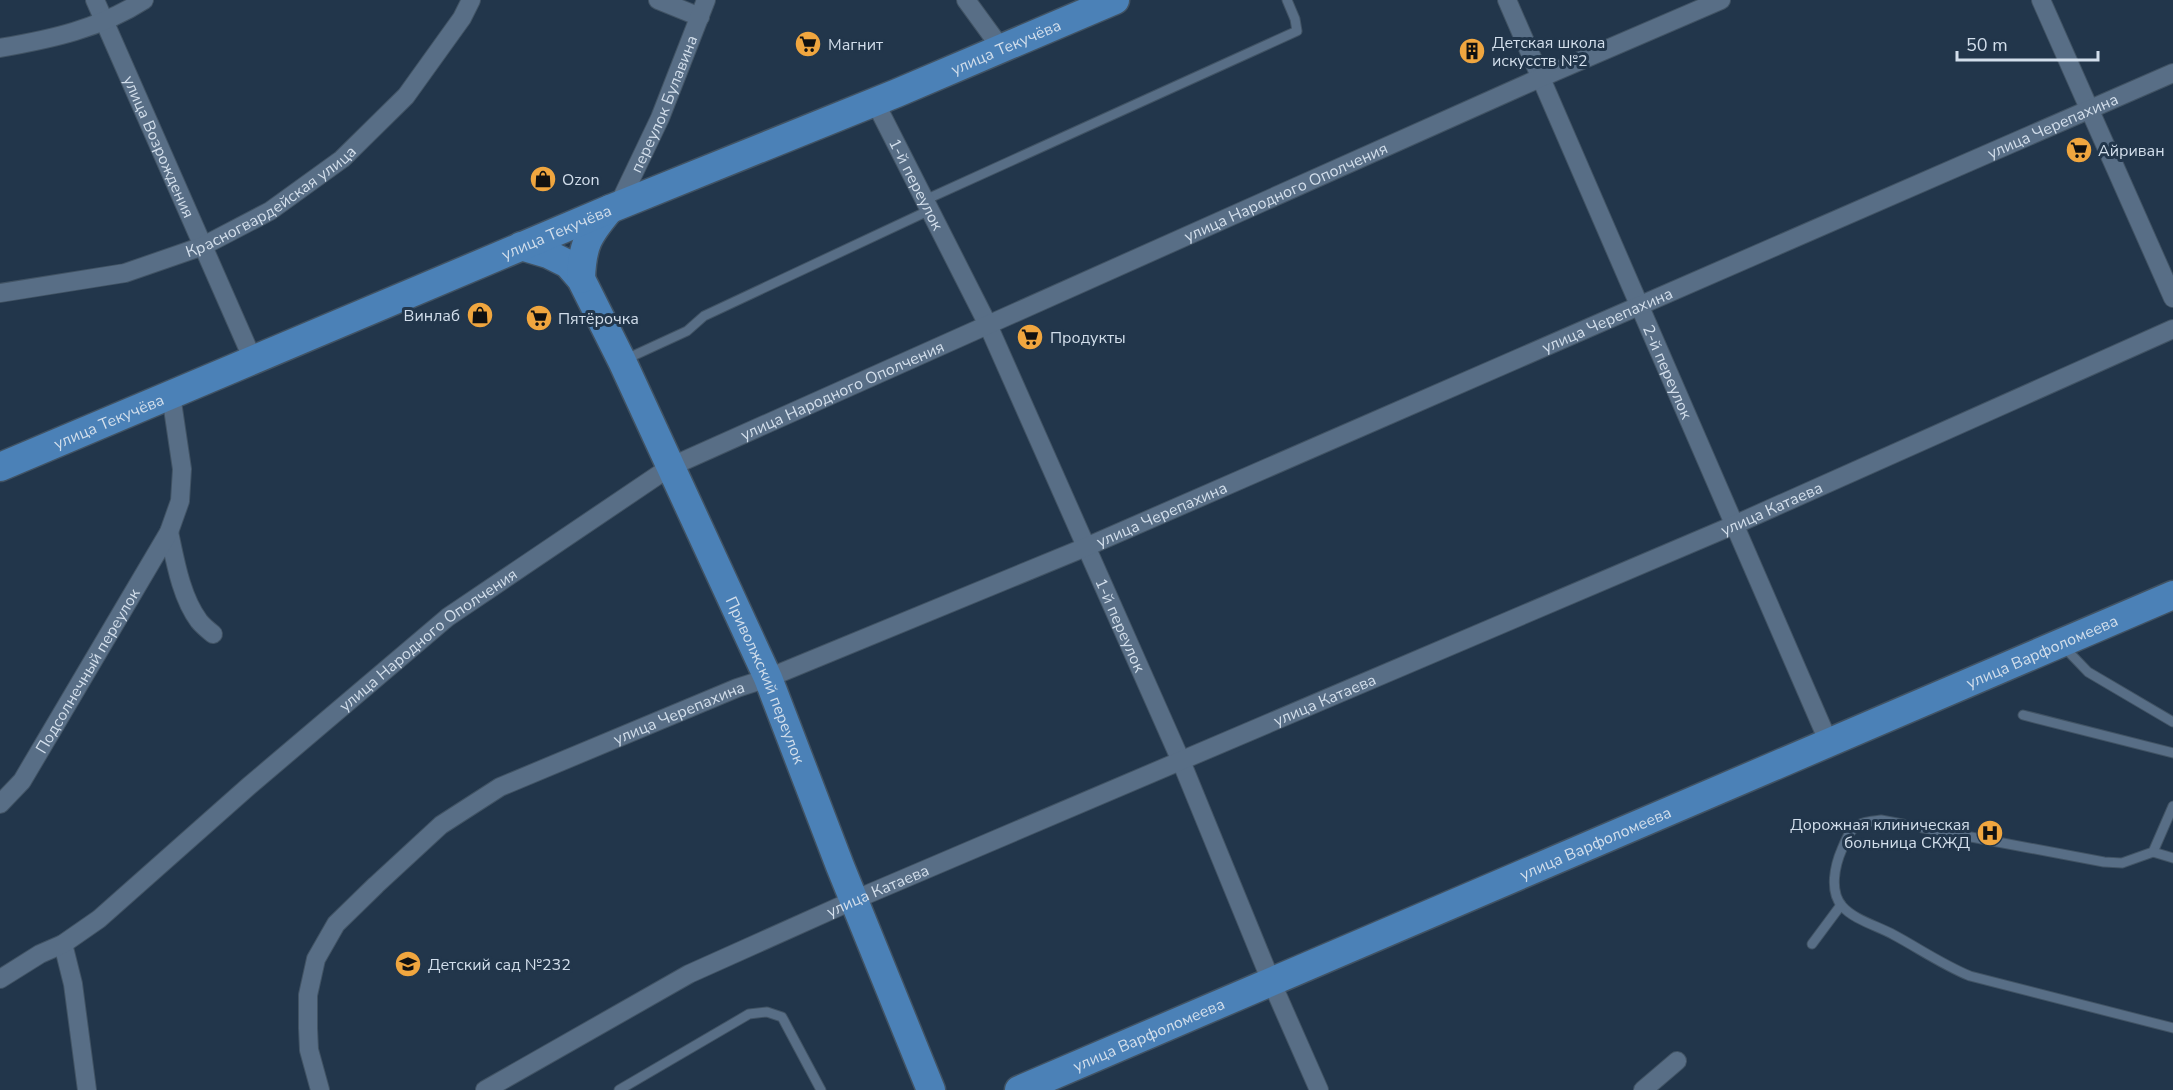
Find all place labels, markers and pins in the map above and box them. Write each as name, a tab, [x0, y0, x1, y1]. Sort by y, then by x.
supermarket icon: Магнит	[793, 29, 823, 59]
place label: Детская школа искусств №2	[1492, 32, 1605, 72]
place label: Магнит	[828, 34, 884, 56]
building icon: Детская школа искусств №2	[1457, 36, 1487, 66]
supermarket icon: Айриван	[2064, 135, 2094, 165]
place label: Айриван	[2098, 140, 2165, 162]
shop icon: Ozon	[528, 164, 558, 194]
place label: Ozon	[562, 169, 600, 191]
shop icon: Винлаб	[465, 300, 495, 330]
supermarket icon: Пятёрочка	[524, 303, 554, 333]
place label: Винлаб	[404, 305, 460, 327]
place label: Пятёрочка	[558, 308, 639, 330]
supermarket icon: Продукты	[1015, 322, 1045, 352]
place label: Продукты	[1050, 327, 1126, 349]
place label: Дорожная клиническая больница СКЖД	[1790, 814, 1971, 854]
hospital icon: Дорожная клиническая больница СКЖД	[1975, 818, 2005, 848]
school or university icon: Детский сад №232	[393, 949, 423, 979]
place label: Детский сад №232	[428, 954, 571, 976]

